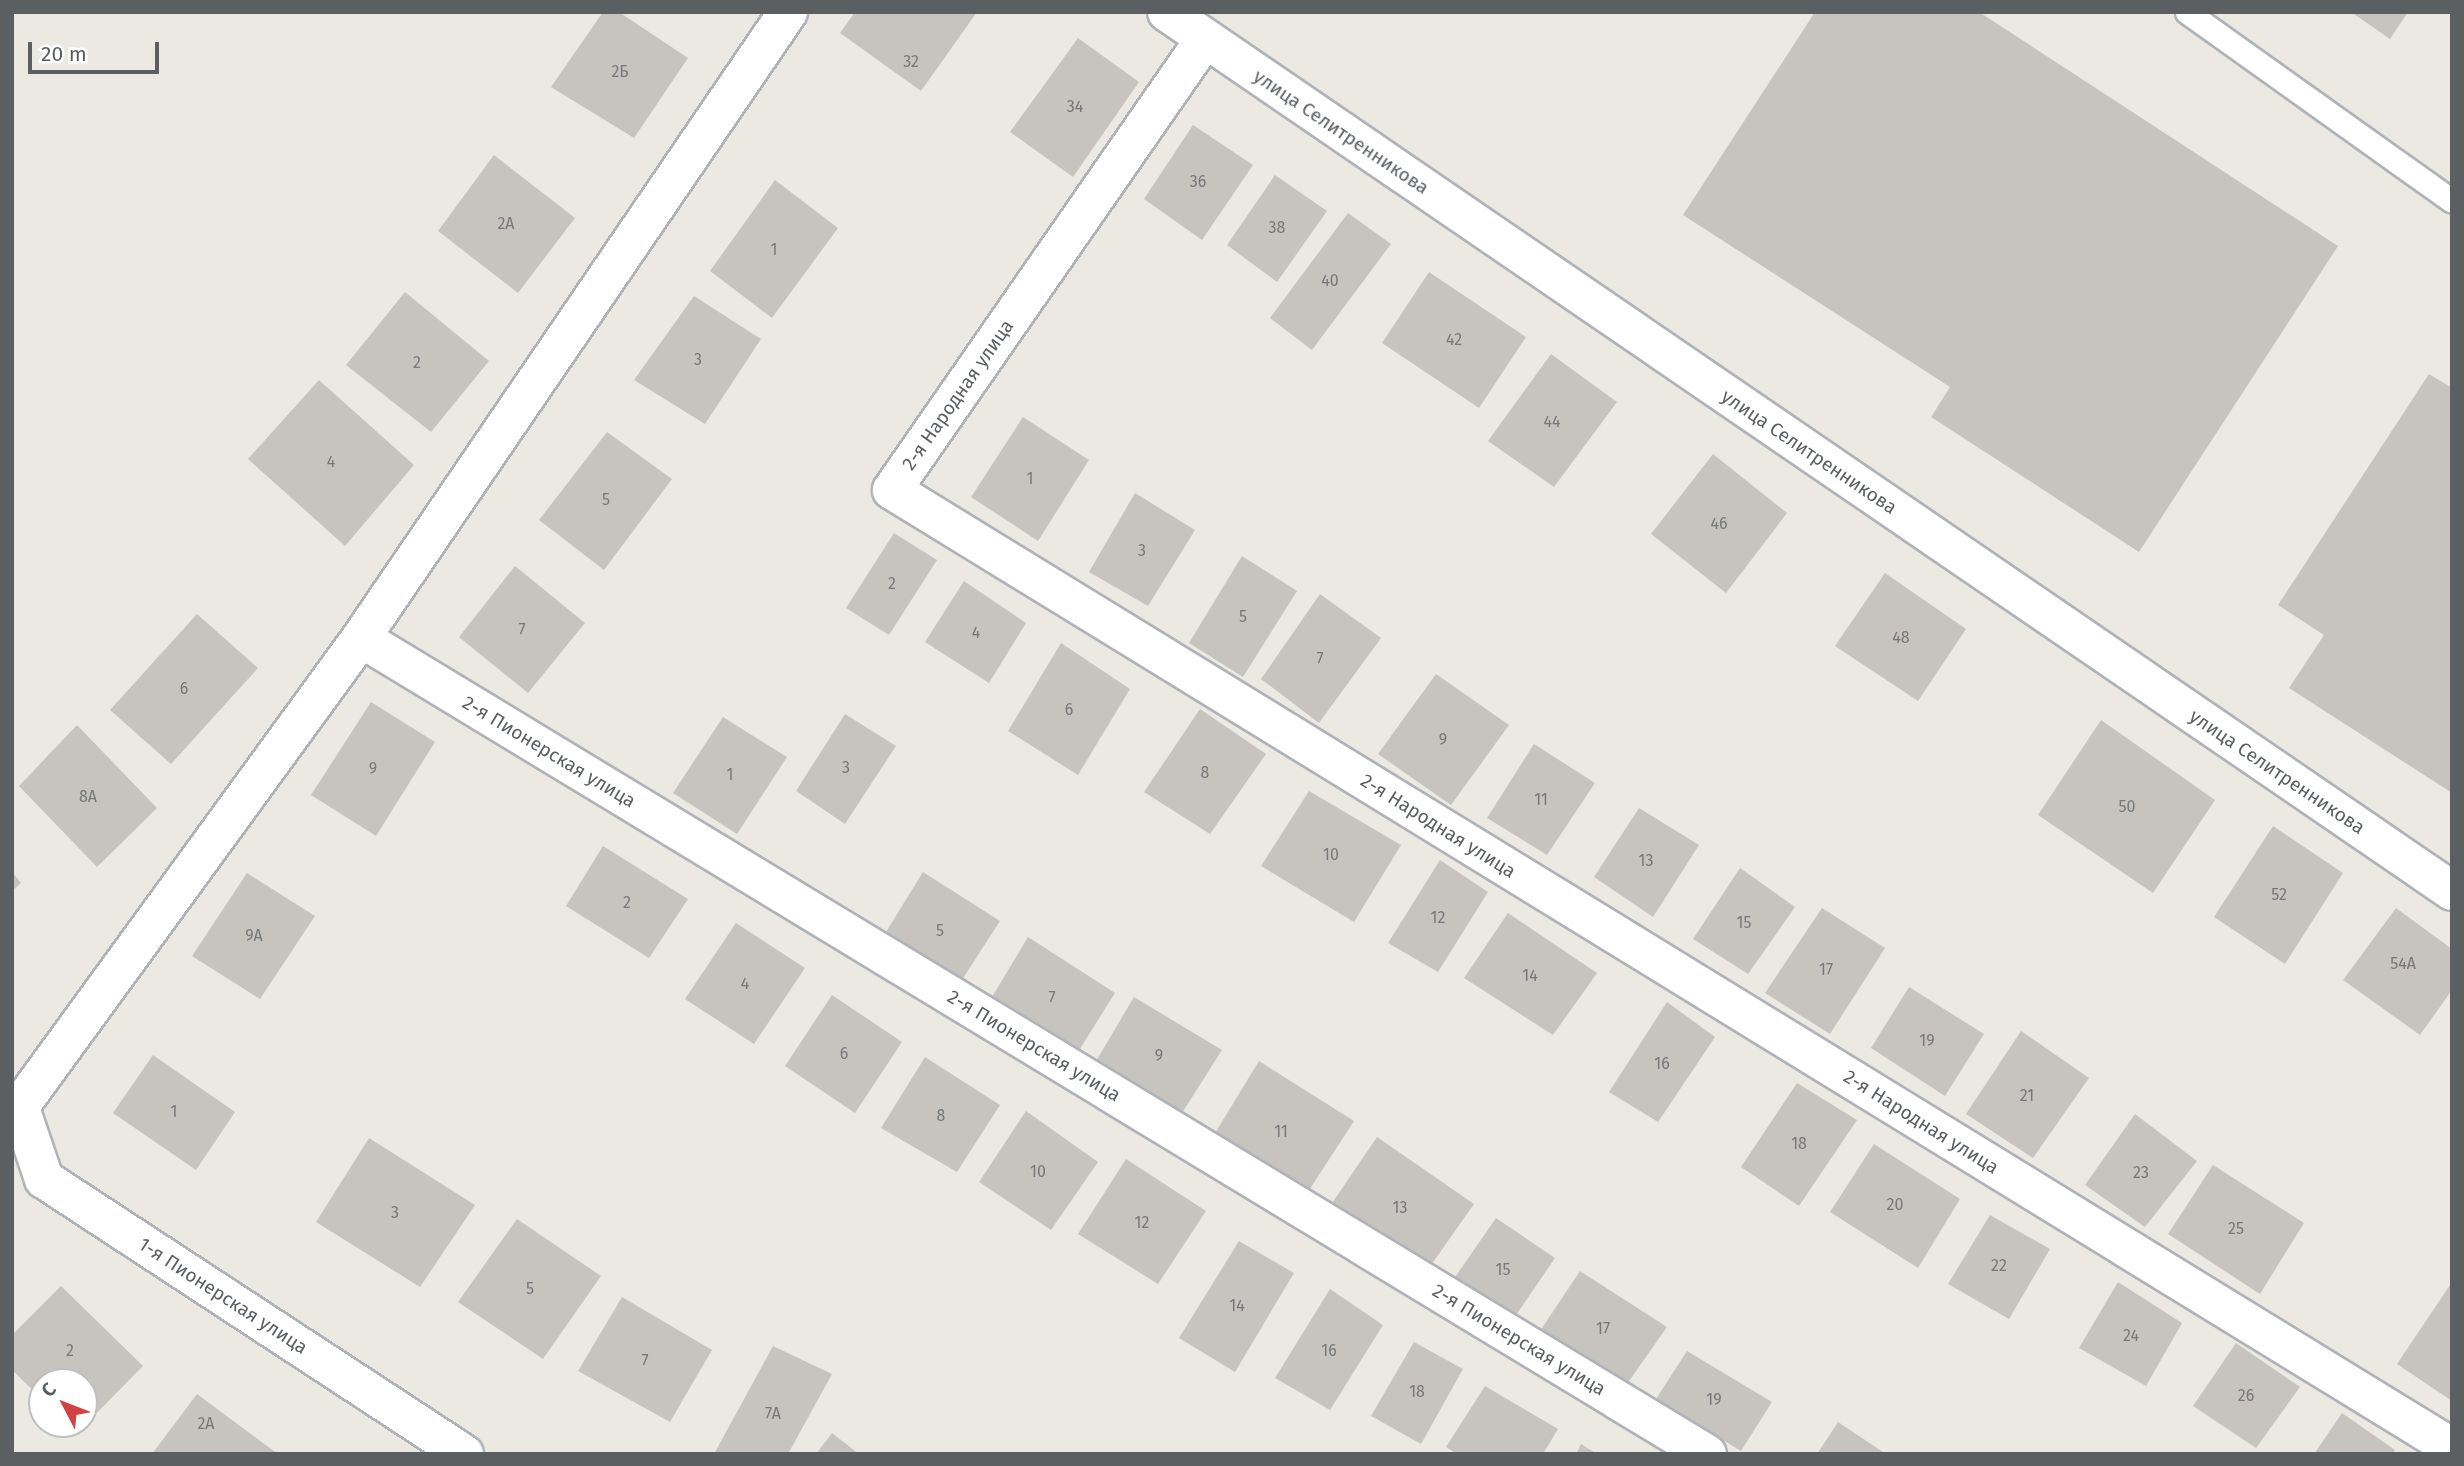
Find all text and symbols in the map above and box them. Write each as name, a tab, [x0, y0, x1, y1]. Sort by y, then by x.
scale bar	[32, 28, 163, 72]
text: 20 m	[41, 41, 87, 67]
house number: 32	[903, 52, 919, 72]
house number: 2Б	[611, 62, 629, 82]
street label: улица Селитренникова	[1249, 65, 1433, 199]
house number: 34	[1067, 97, 1083, 117]
house number: 36	[1190, 172, 1206, 192]
house number: 2А	[497, 214, 515, 234]
house number: 38	[1269, 218, 1285, 238]
house number: 1	[771, 240, 777, 260]
house number: 40	[1321, 271, 1339, 291]
street label: 2-я Народная улица	[898, 315, 1018, 475]
house number: 42	[1446, 330, 1462, 350]
house number: 3	[694, 350, 702, 370]
house number: 2	[413, 353, 421, 373]
street label: улица Селитренникова	[1717, 385, 1901, 519]
house number: 44	[1543, 412, 1561, 432]
house number: 4	[327, 452, 335, 472]
house number: 1	[1027, 469, 1033, 489]
house number: 5	[602, 490, 610, 510]
house number: 46	[1710, 514, 1728, 534]
house number: 3	[1138, 541, 1146, 561]
house number: 2	[888, 574, 896, 594]
house number: 5	[1239, 607, 1247, 627]
house number: 7	[518, 620, 526, 640]
house number: 4	[972, 623, 980, 643]
house number: 48	[1892, 628, 1910, 648]
house number: 7	[1316, 649, 1324, 669]
house number: 6	[180, 679, 188, 699]
street label: 2-я Пионерская улица	[458, 691, 640, 813]
house number: 6	[1065, 700, 1073, 720]
street label: улица Селитренникова	[2185, 705, 2369, 839]
house number: 9	[1439, 730, 1447, 750]
house number: 3	[842, 758, 850, 778]
house number: 9	[369, 759, 377, 779]
house number: 8	[1201, 763, 1209, 783]
house number: 1	[727, 765, 733, 785]
street label: 2-я Народная улица	[1356, 769, 1520, 883]
house number: 8А	[79, 787, 97, 807]
house number: 11	[1534, 790, 1548, 810]
house number: 50	[2119, 797, 2135, 817]
house number: 10	[1323, 845, 1339, 865]
house number: 13	[1639, 851, 1653, 871]
house number: 52	[2271, 885, 2287, 905]
house number: 2	[623, 893, 631, 913]
house number: 12	[1431, 908, 1445, 928]
house number: 15	[1737, 913, 1751, 933]
house number: 5	[936, 921, 944, 941]
house number: 9А	[245, 926, 263, 946]
house number: 54А	[2390, 954, 2416, 974]
house number: 17	[1819, 960, 1833, 980]
house number: 14	[1522, 966, 1538, 986]
house number: 4	[741, 974, 749, 994]
street label: 2-я Пионерская улица	[943, 985, 1125, 1107]
house number: 7	[1048, 988, 1056, 1008]
house number: 19	[1919, 1031, 1935, 1051]
house number: 6	[840, 1044, 848, 1064]
house number: 9	[1155, 1046, 1163, 1066]
house number: 16	[1654, 1054, 1670, 1074]
street label: 2-я Народная улица	[1839, 1065, 2003, 1179]
house number: 21	[2020, 1086, 2034, 1106]
house number: 1	[171, 1102, 177, 1122]
house number: 8	[937, 1106, 945, 1126]
house number: 11	[1274, 1122, 1288, 1142]
house number: 18	[1791, 1134, 1807, 1154]
house number: 10	[1030, 1162, 1046, 1182]
house number: 23	[2133, 1163, 2149, 1183]
house number: 20	[1887, 1195, 1903, 1215]
house number: 13	[1393, 1198, 1407, 1218]
house number: 3	[391, 1203, 399, 1223]
house number: 12	[1135, 1213, 1149, 1233]
house number: 25	[2228, 1219, 2244, 1239]
street label: 1-я Пионерская улица	[134, 1233, 312, 1359]
house number: 22	[1991, 1256, 2007, 1276]
house number: 15	[1496, 1260, 1510, 1280]
house number: 5	[526, 1279, 534, 1299]
street label: 2-я Пионерская улица	[1428, 1279, 1610, 1401]
house number: 14	[1229, 1296, 1245, 1316]
house number: 17	[1596, 1319, 1610, 1339]
house number: 24	[2123, 1326, 2139, 1346]
house number: 2	[66, 1341, 74, 1361]
house number: 16	[1321, 1341, 1337, 1361]
house number: 7	[641, 1351, 649, 1371]
north arrow	[28, 1368, 98, 1438]
text: С	[36, 1378, 61, 1402]
house number: 18	[1409, 1382, 1425, 1402]
house number: 26	[2238, 1386, 2254, 1406]
house number: 19	[1706, 1390, 1722, 1410]
house number: 7А	[765, 1404, 781, 1424]
house number: 2А	[197, 1414, 215, 1434]

